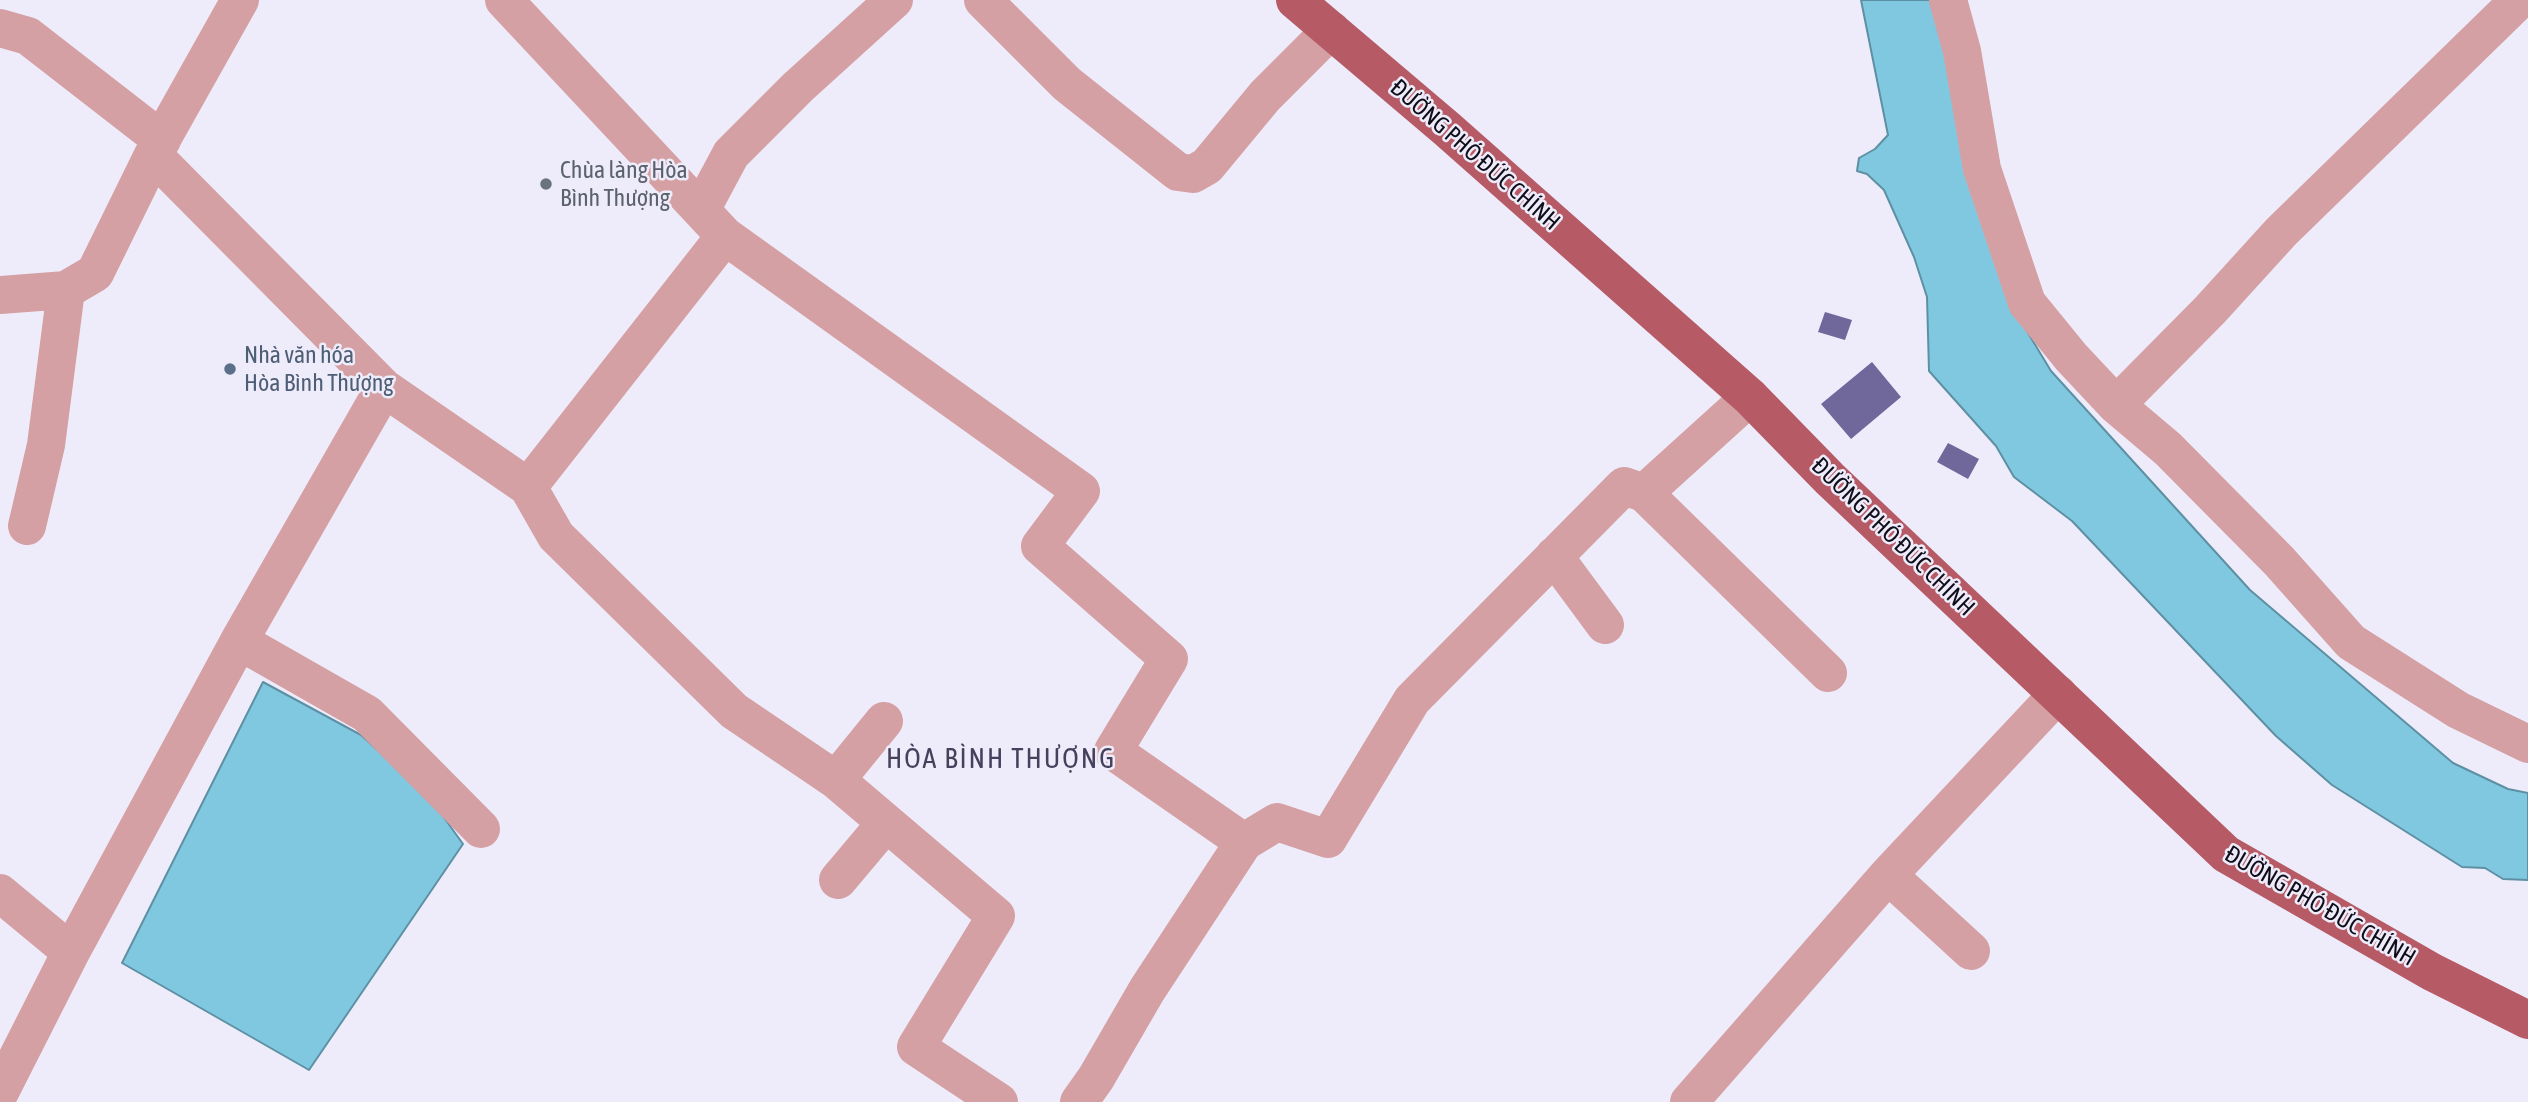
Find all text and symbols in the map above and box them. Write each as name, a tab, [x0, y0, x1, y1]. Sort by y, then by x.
street label: ĐƯỜNG PHÓ ĐỨC CHÍNH	[1384, 73, 1566, 237]
place label: Chùa làng Hòa Bình Thượng	[560, 156, 688, 212]
marker: Chùa làng Hòa Bình Thượng	[538, 176, 554, 192]
place label: Nhà văn hóa Hòa Bình Thượng	[244, 341, 394, 397]
marker: Nhà văn hóa Hòa Bình Thượng	[222, 361, 238, 377]
street label: ĐƯỜNG PHÓ ĐỨC CHÍNH	[1806, 452, 1980, 622]
district label: HÒA BÌNH THƯỢNG	[888, 742, 1114, 776]
street label: ĐƯỜNG PHÓ ĐỨC CHÍNH	[2220, 840, 2420, 972]

